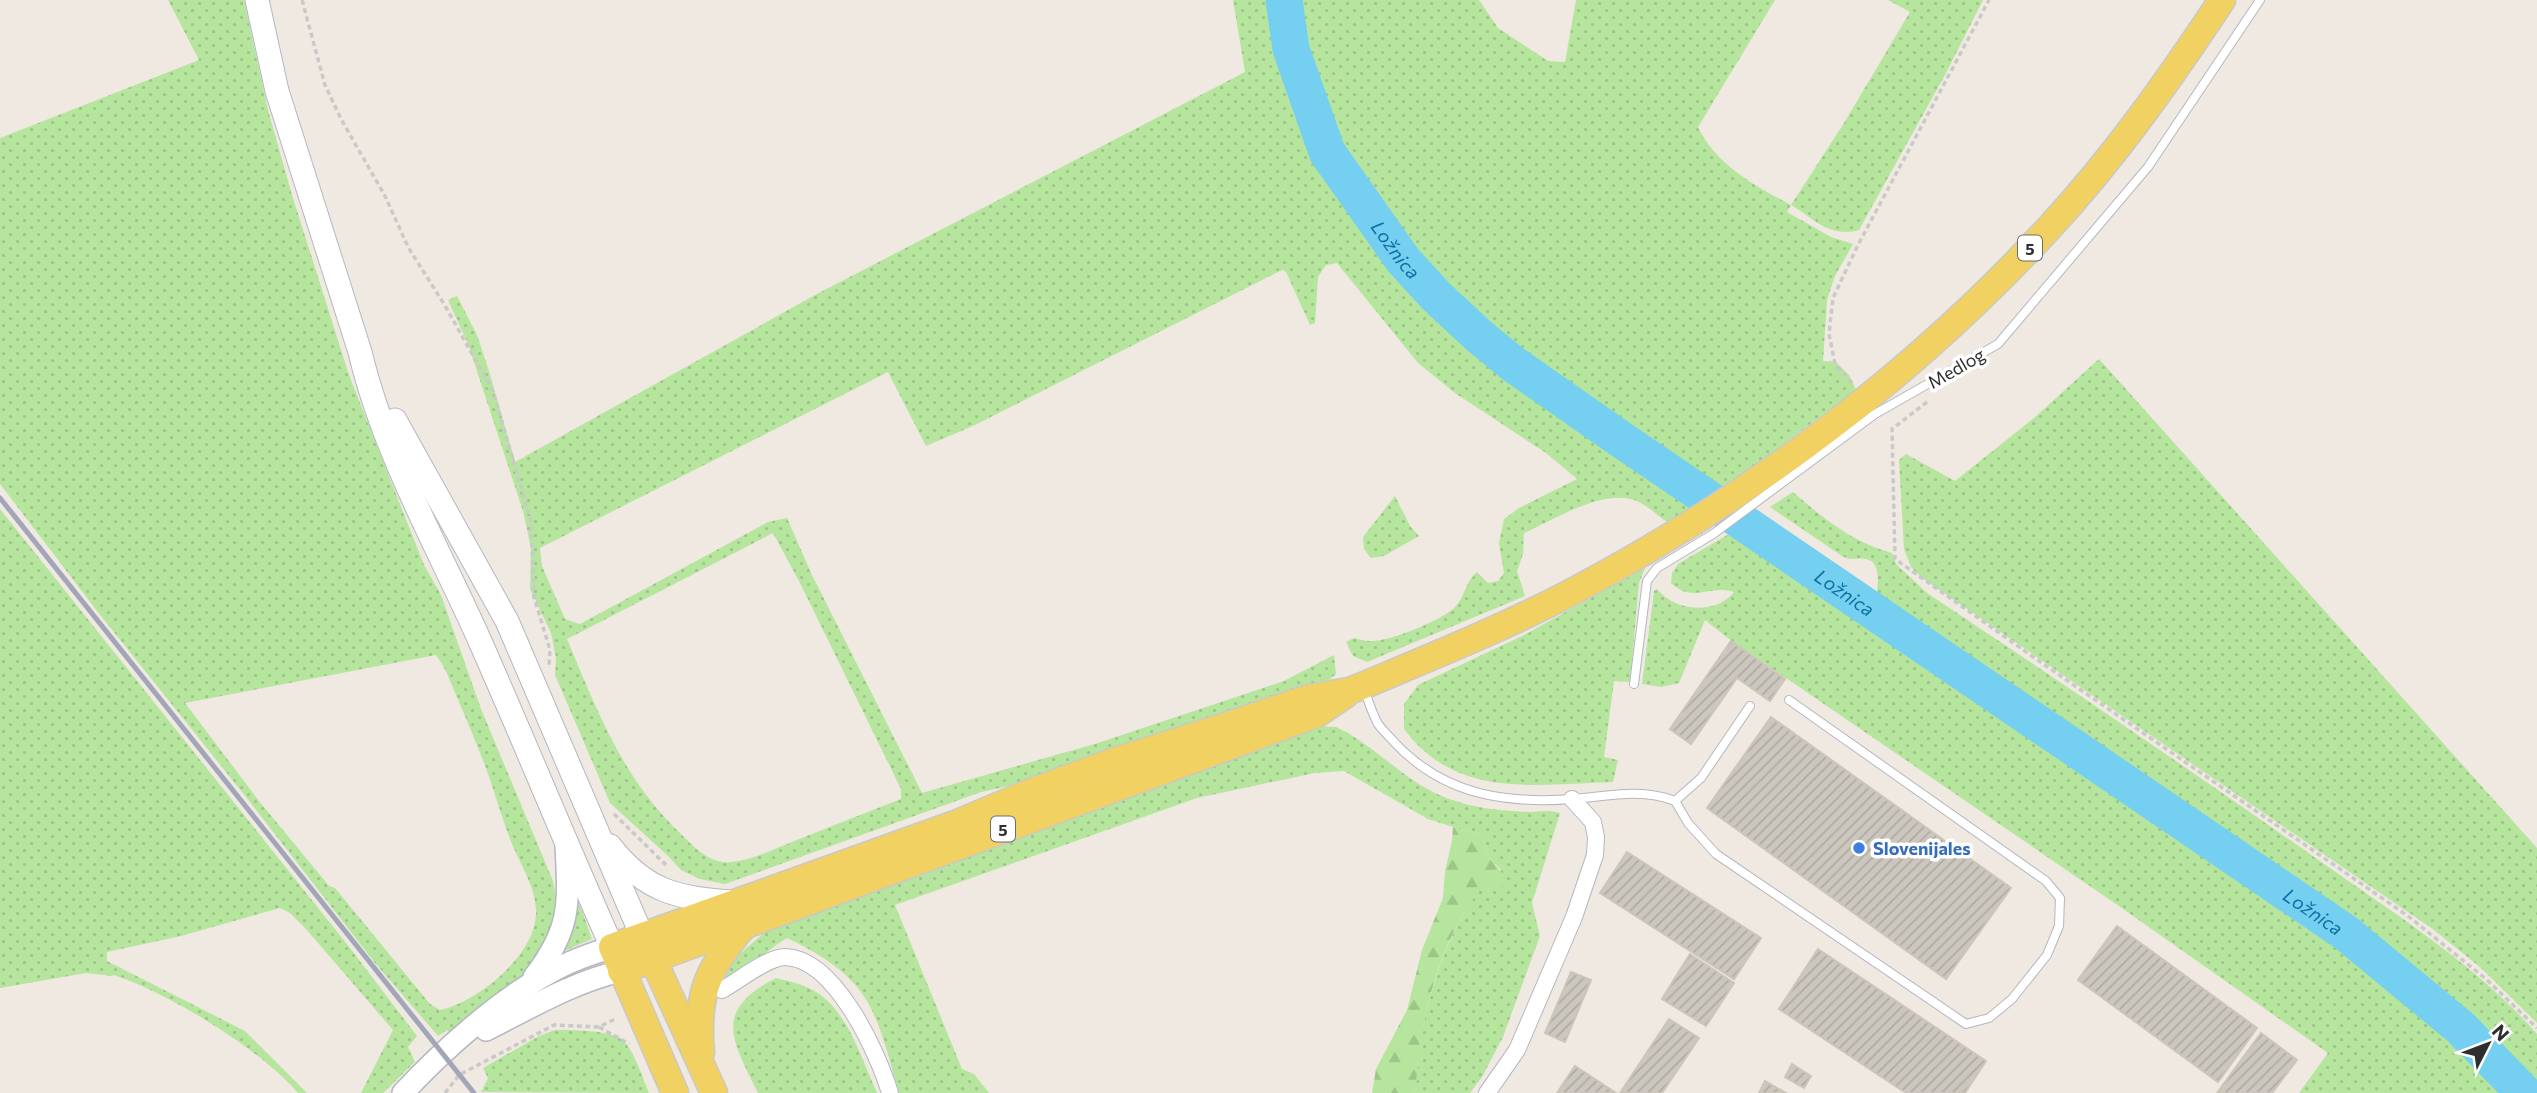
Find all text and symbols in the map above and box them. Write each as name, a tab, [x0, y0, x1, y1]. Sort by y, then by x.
water label: Ložnica	[1367, 216, 1426, 283]
road number: 5	[2018, 236, 2042, 260]
street label: Medlog	[1924, 343, 1989, 393]
water label: Ložnica	[1811, 564, 1879, 620]
road number: 5	[991, 816, 1015, 842]
place label: Slovenijales	[1873, 837, 1971, 859]
marker: Slovenijales	[1851, 840, 1867, 856]
water label: Ložnica	[2280, 883, 2348, 939]
north arrow	[2453, 1009, 2523, 1079]
text: N	[2488, 1019, 2514, 1045]

